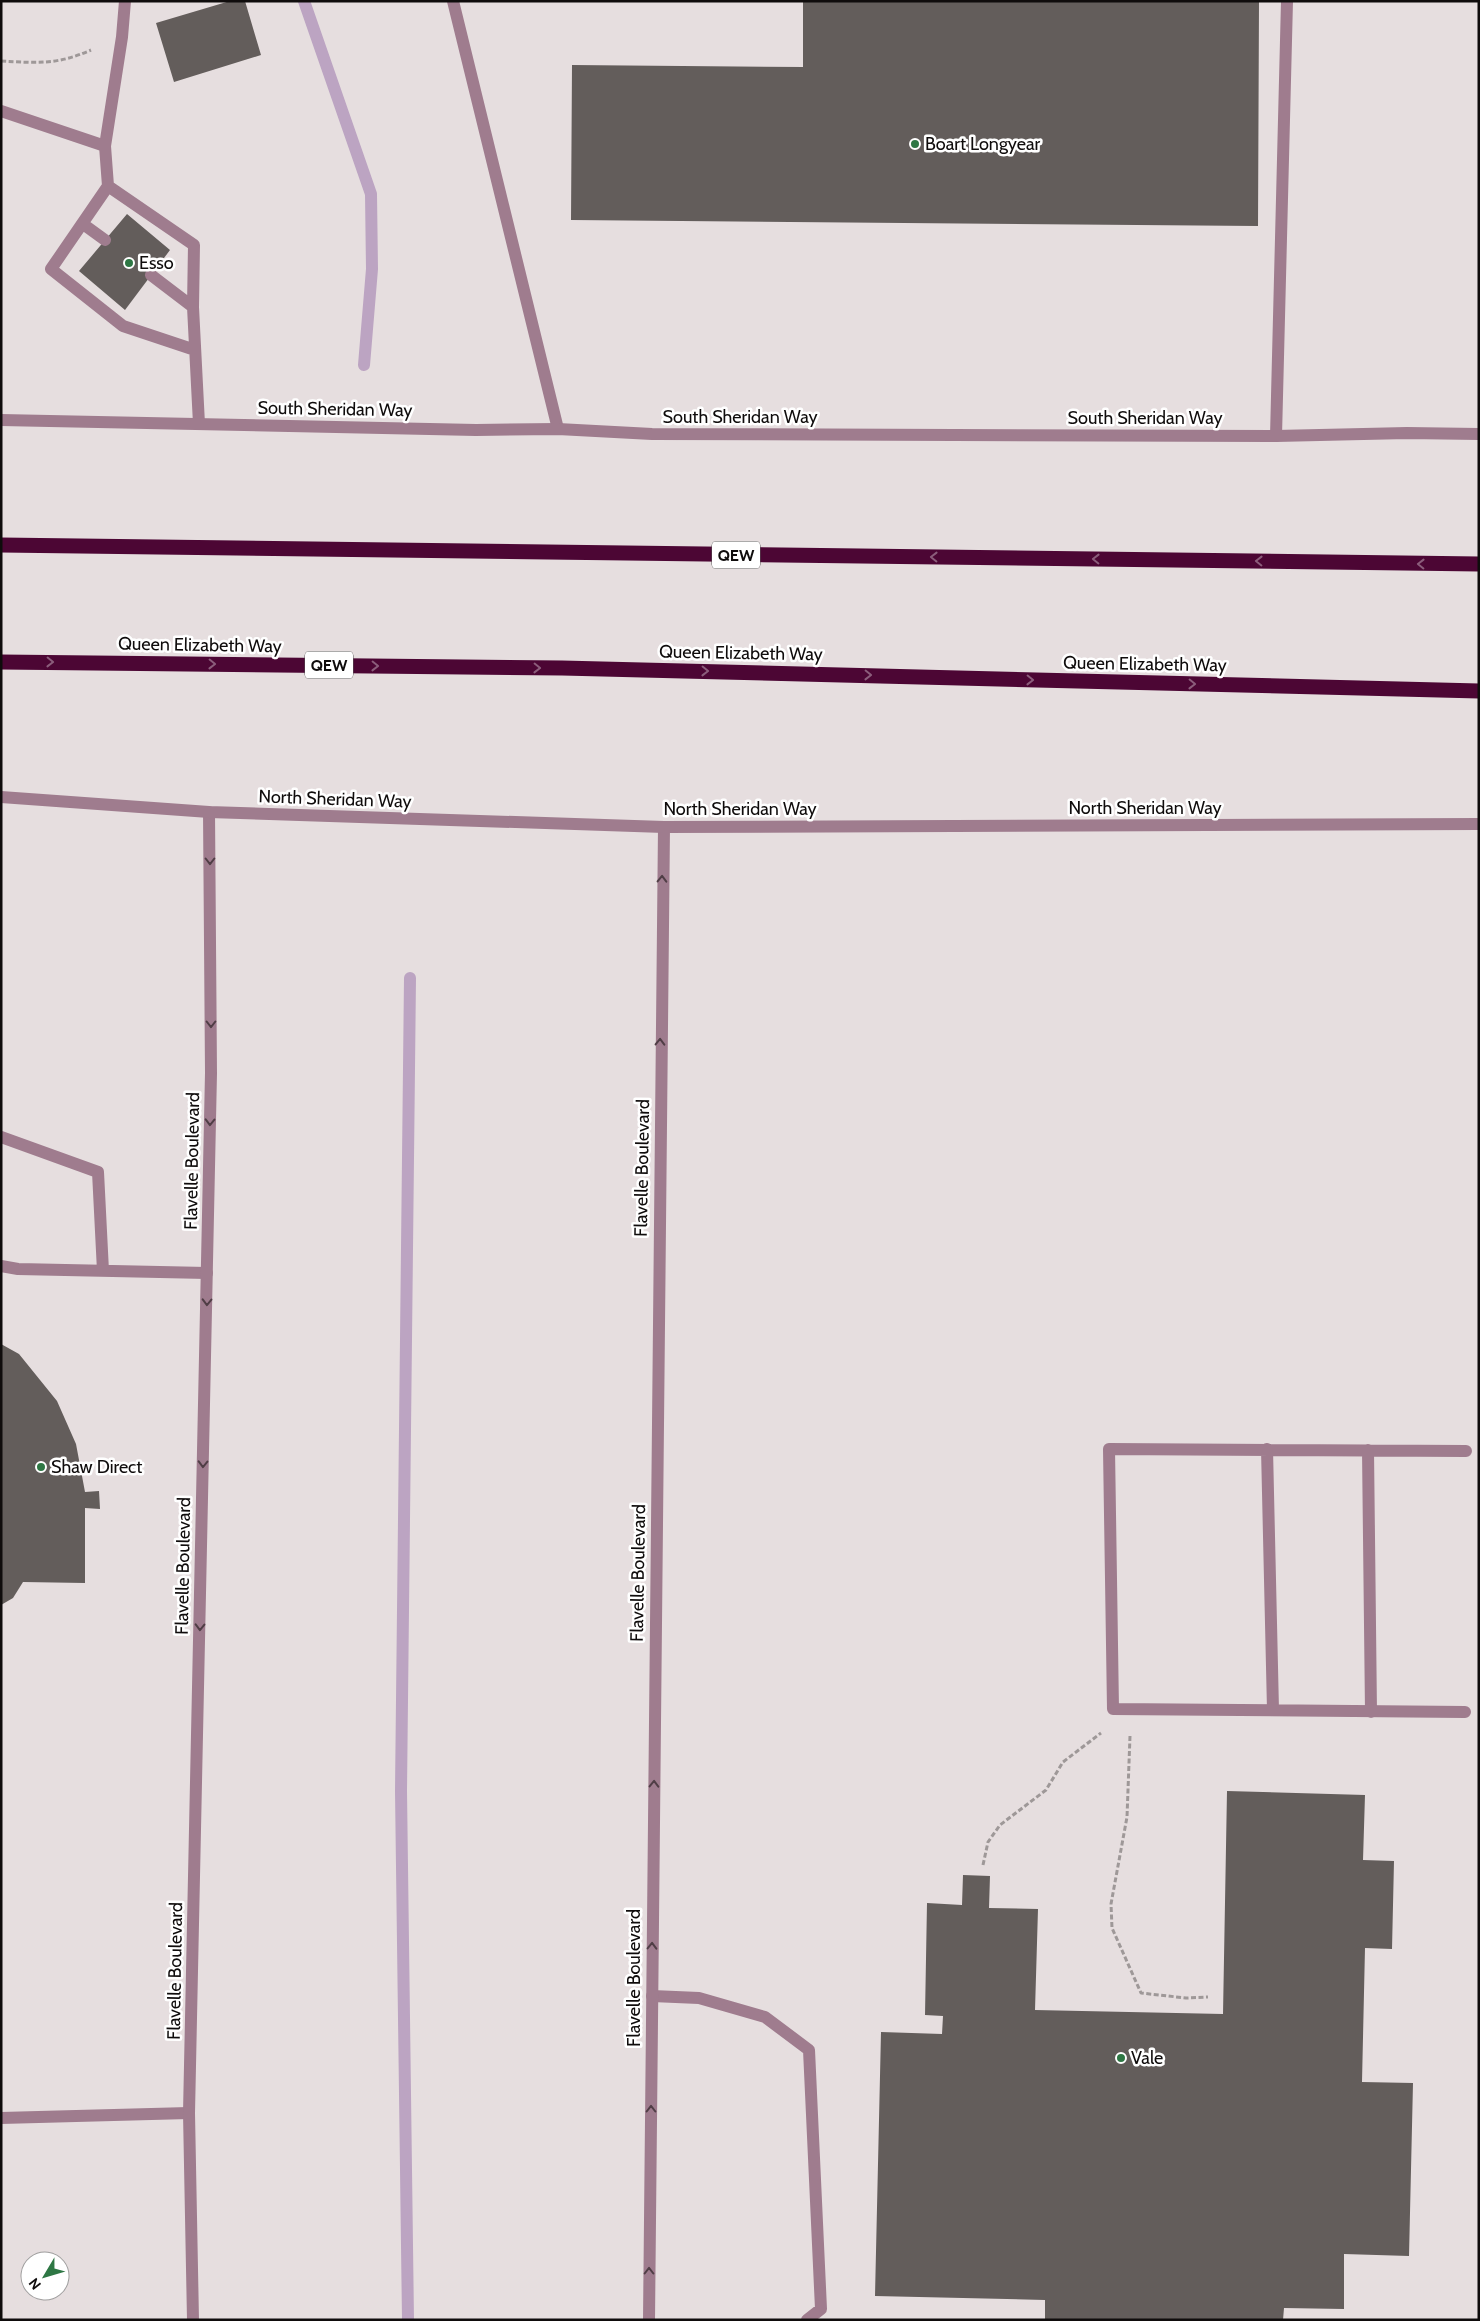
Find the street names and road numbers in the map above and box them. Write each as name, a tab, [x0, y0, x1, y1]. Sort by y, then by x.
street label: South Sheridan Way	[257, 397, 413, 421]
street label: South Sheridan Way	[662, 406, 818, 428]
street label: South Sheridan Way	[1067, 407, 1223, 429]
road number: QEW	[712, 542, 760, 568]
street label: Queen Elizabeth Way	[118, 633, 282, 657]
street label: Queen Elizabeth Way	[659, 641, 823, 665]
road number: QEW	[305, 652, 353, 678]
street label: Queen Elizabeth Way	[1063, 652, 1227, 676]
street label: North Sheridan Way	[258, 785, 412, 813]
street label: North Sheridan Way	[1068, 797, 1222, 819]
street label: North Sheridan Way	[663, 798, 817, 820]
street label: Flavelle Boulevard	[180, 1092, 204, 1230]
street label: Flavelle Boulevard	[630, 1099, 654, 1237]
street label: Flavelle Boulevard	[171, 1497, 195, 1635]
street label: Flavelle Boulevard	[626, 1504, 650, 1642]
street label: Flavelle Boulevard	[163, 1902, 187, 2040]
street label: Flavelle Boulevard	[623, 1909, 645, 2047]

